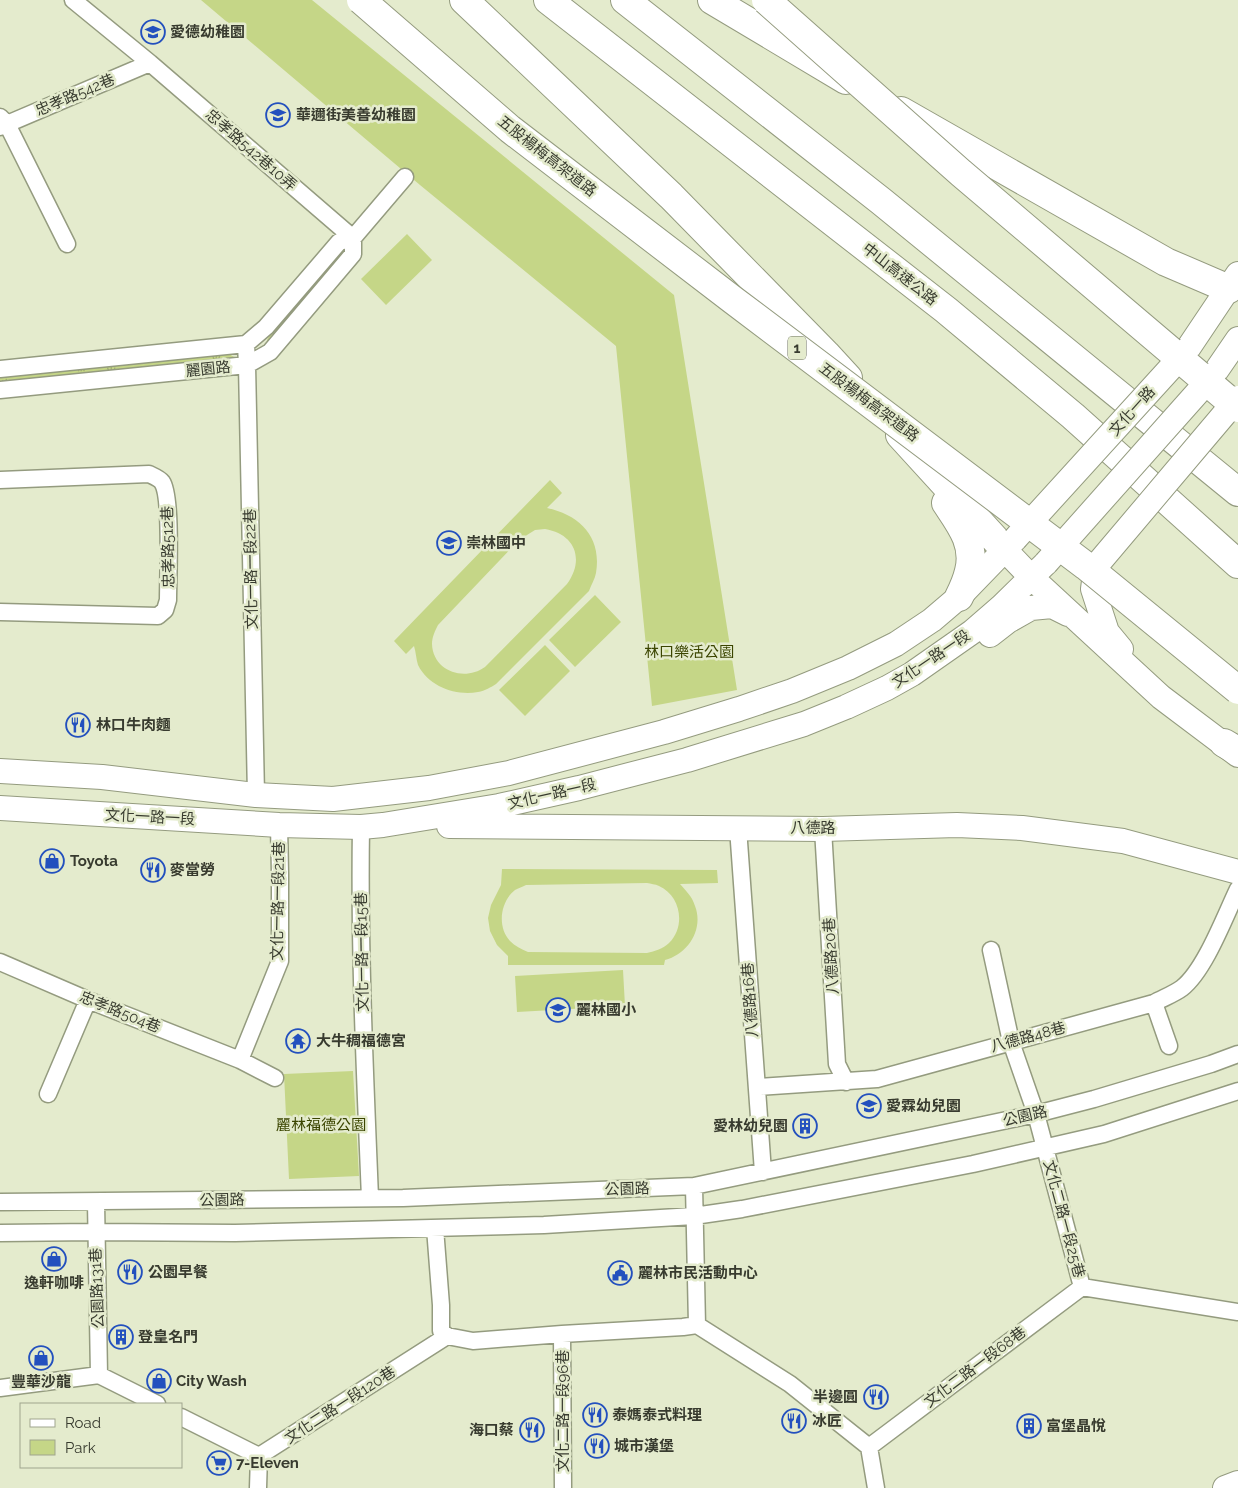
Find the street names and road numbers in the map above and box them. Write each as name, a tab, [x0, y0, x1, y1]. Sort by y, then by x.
street label: 忠孝路542巷	[33, 70, 117, 120]
street label: 忠孝路542巷10弄	[202, 106, 300, 194]
street label: 五股楊梅高架道路	[494, 112, 600, 200]
street label: 中山高速公路	[859, 239, 941, 309]
road number: 1	[788, 336, 806, 359]
street label: 麗園路	[185, 358, 231, 380]
street label: 五股楊梅高架道路	[816, 359, 922, 445]
street label: 文化一路	[1105, 383, 1159, 439]
street label: 忠孝路512巷	[158, 506, 178, 588]
street label: 文化一路一段22巷	[241, 509, 261, 629]
street label: 文化一路一段	[889, 626, 973, 692]
street label: 文化一路一段	[506, 775, 598, 813]
street label: 文化一路一段	[105, 806, 195, 828]
street label: 八德路	[790, 819, 836, 837]
street label: 文化一路一段21巷	[268, 841, 288, 961]
street label: 文化一路一段15巷	[352, 892, 372, 1012]
street label: 八德路20巷	[820, 917, 842, 995]
street label: 八德路16巷	[738, 962, 762, 1038]
street label: 忠孝路504巷	[77, 988, 163, 1036]
street label: 八德路48巷	[988, 1018, 1068, 1056]
street label: 公園路	[1001, 1102, 1049, 1130]
street label: 文化二路一段25巷	[1040, 1158, 1088, 1280]
street label: 公園路	[604, 1179, 650, 1199]
street label: 公園路	[199, 1191, 245, 1209]
street label: 公園路131巷	[87, 1247, 107, 1329]
street label: 文化二路一段68巷	[920, 1323, 1030, 1411]
street label: 文化二路一段96巷	[554, 1350, 572, 1472]
street label: 文化二路一段120巷	[281, 1362, 399, 1448]

